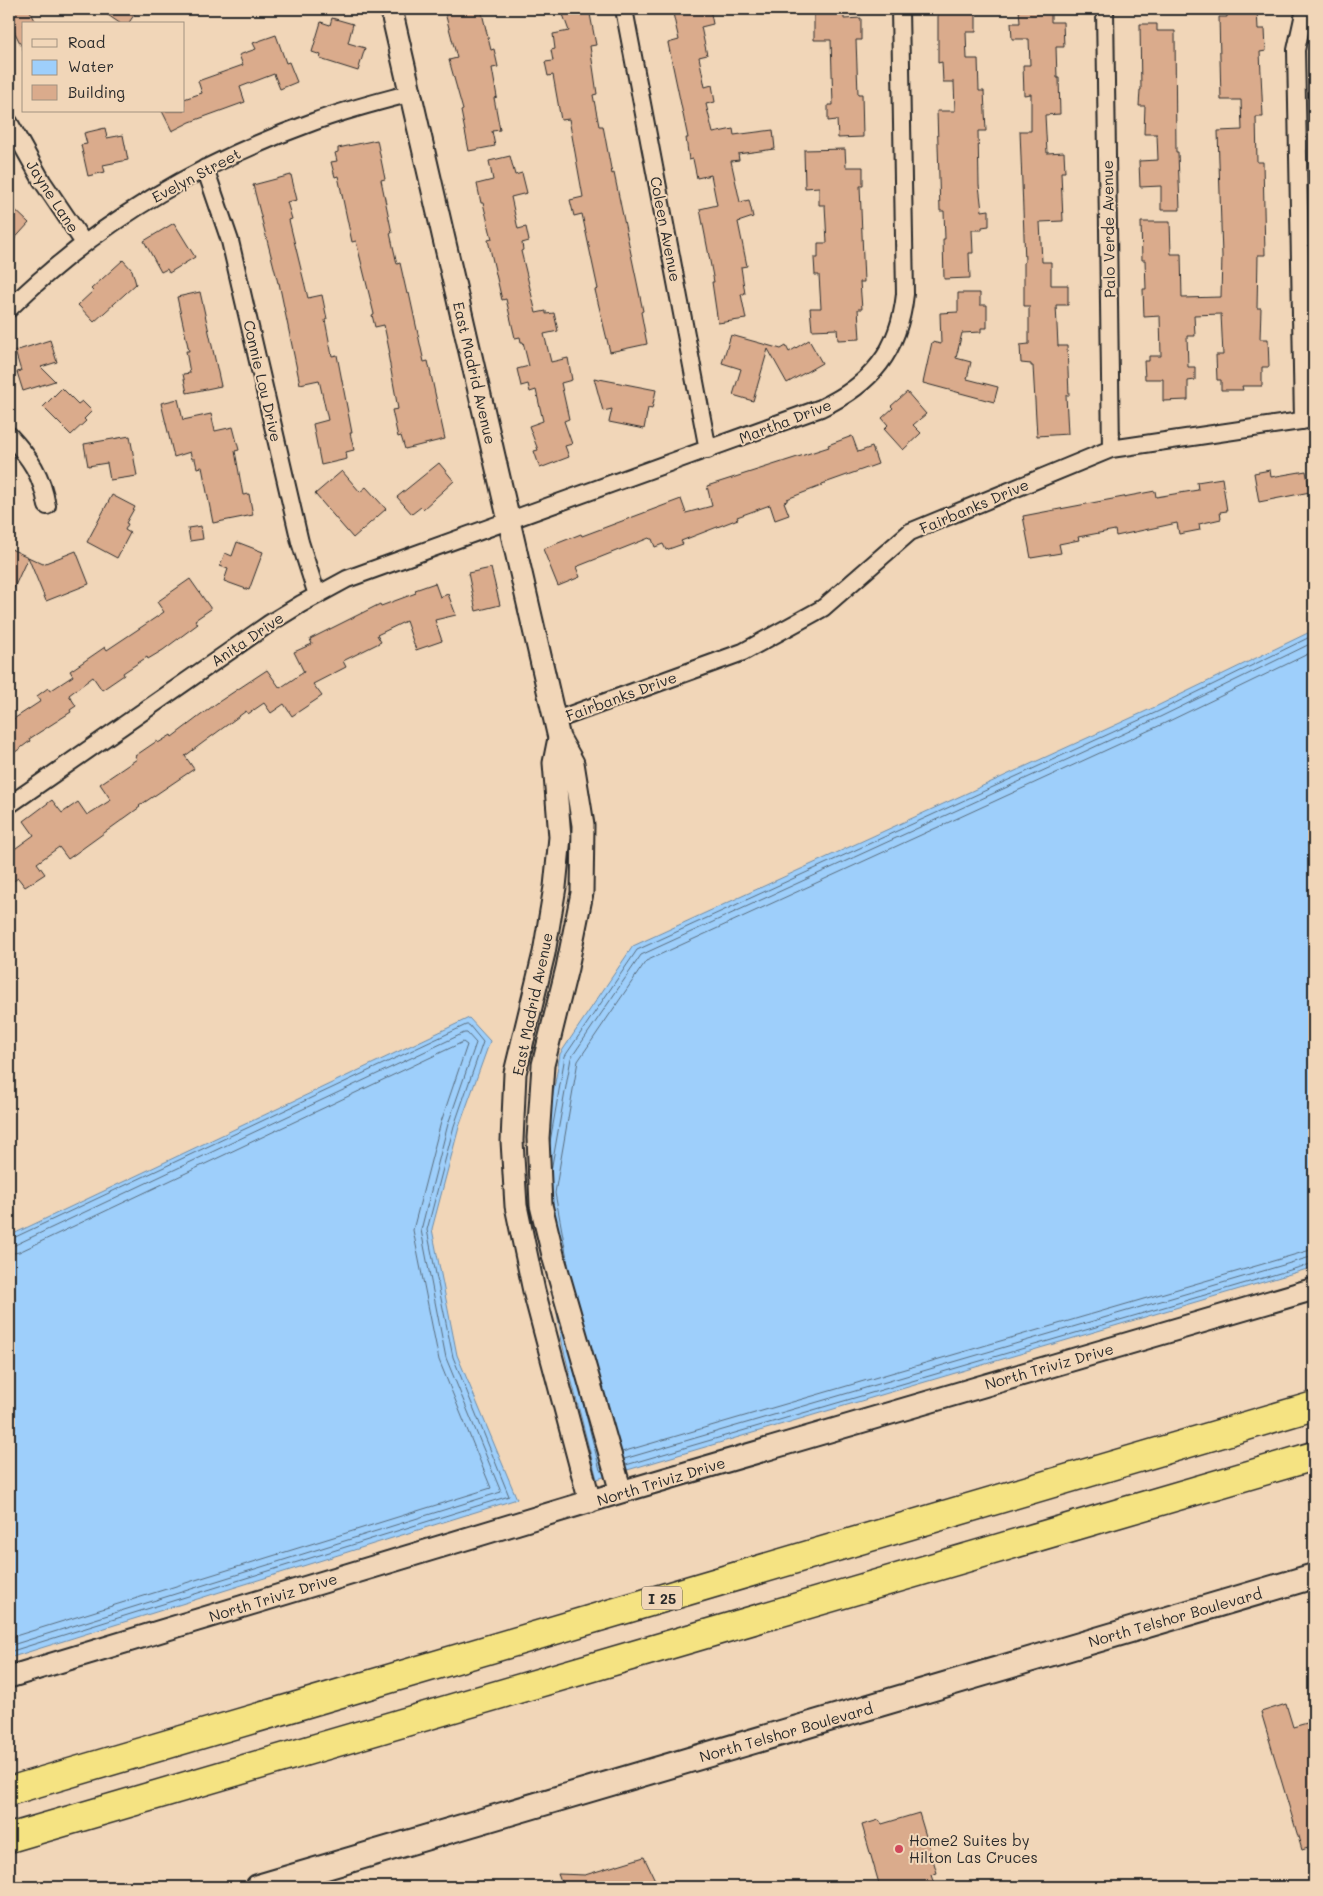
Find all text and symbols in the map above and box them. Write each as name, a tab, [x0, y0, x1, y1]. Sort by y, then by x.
legend	[22, 22, 185, 112]
text: Road	[68, 32, 105, 52]
text: Water	[68, 56, 114, 76]
text: Building	[68, 82, 125, 102]
street label: Evelyn Street	[148, 143, 244, 207]
street label: Jayne Lane	[22, 156, 84, 236]
street label: Palo Verde Avenue	[1097, 160, 1119, 298]
street label: Coleen Avenue	[646, 175, 686, 283]
street label: East Madrid Avenue	[449, 300, 501, 446]
street label: Connie Lou Drive	[239, 318, 287, 444]
street label: Martha Drive	[736, 394, 834, 448]
street label: Fairbanks Drive	[916, 474, 1032, 538]
street label: Anita Drive	[207, 607, 287, 671]
street label: Fairbanks Drive	[563, 667, 679, 725]
street label: East Madrid Avenue	[507, 931, 557, 1077]
street label: North Triviz Drive	[982, 1338, 1116, 1394]
street label: North Triviz Drive	[594, 1452, 728, 1510]
street label: North Triviz Drive	[206, 1568, 340, 1626]
street label: North Telshor Boulevard	[1086, 1583, 1264, 1651]
road number: I 25	[642, 1586, 682, 1610]
street label: North Telshor Boulevard	[697, 1698, 875, 1766]
place label: Home2 Suites by Hilton Las Cruces	[909, 1830, 1038, 1867]
marker: Home2 Suites by Hilton Las Cruces	[893, 1843, 905, 1855]

